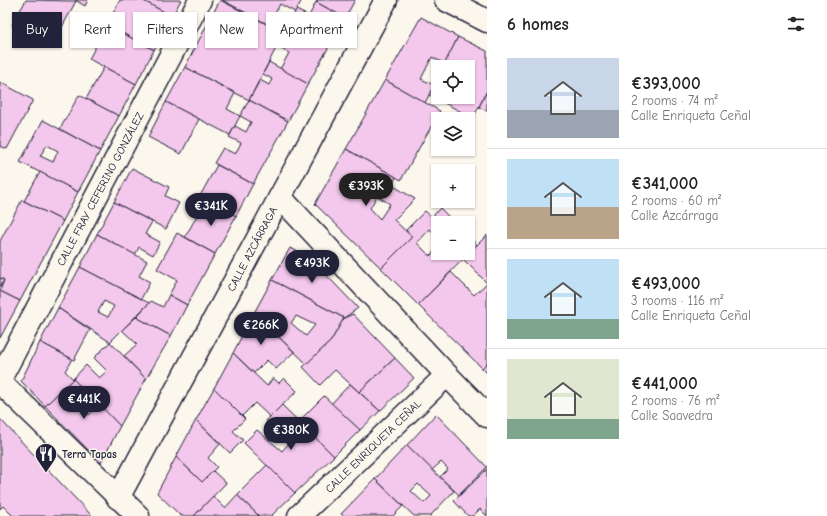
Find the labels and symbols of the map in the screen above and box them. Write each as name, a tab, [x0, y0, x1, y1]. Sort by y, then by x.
street label: CALLE FRAY CEFERINO GONZÁLEZ	[53, 109, 147, 268]
pin: €393K	[338, 173, 394, 207]
pin: €341K	[183, 193, 239, 227]
street label: CALLE AZCÁRRAGA	[224, 204, 280, 294]
pin: €493K	[284, 250, 340, 284]
pin: €266K	[233, 312, 289, 346]
pin: €441K	[56, 386, 112, 420]
street label: CALLE ENRIQUETA CEÑAL	[322, 396, 424, 496]
pin: €380K	[263, 417, 319, 451]
restaurant icon: Terra Tapas	[33, 441, 59, 474]
place label: Terra Tapas	[62, 448, 117, 461]

